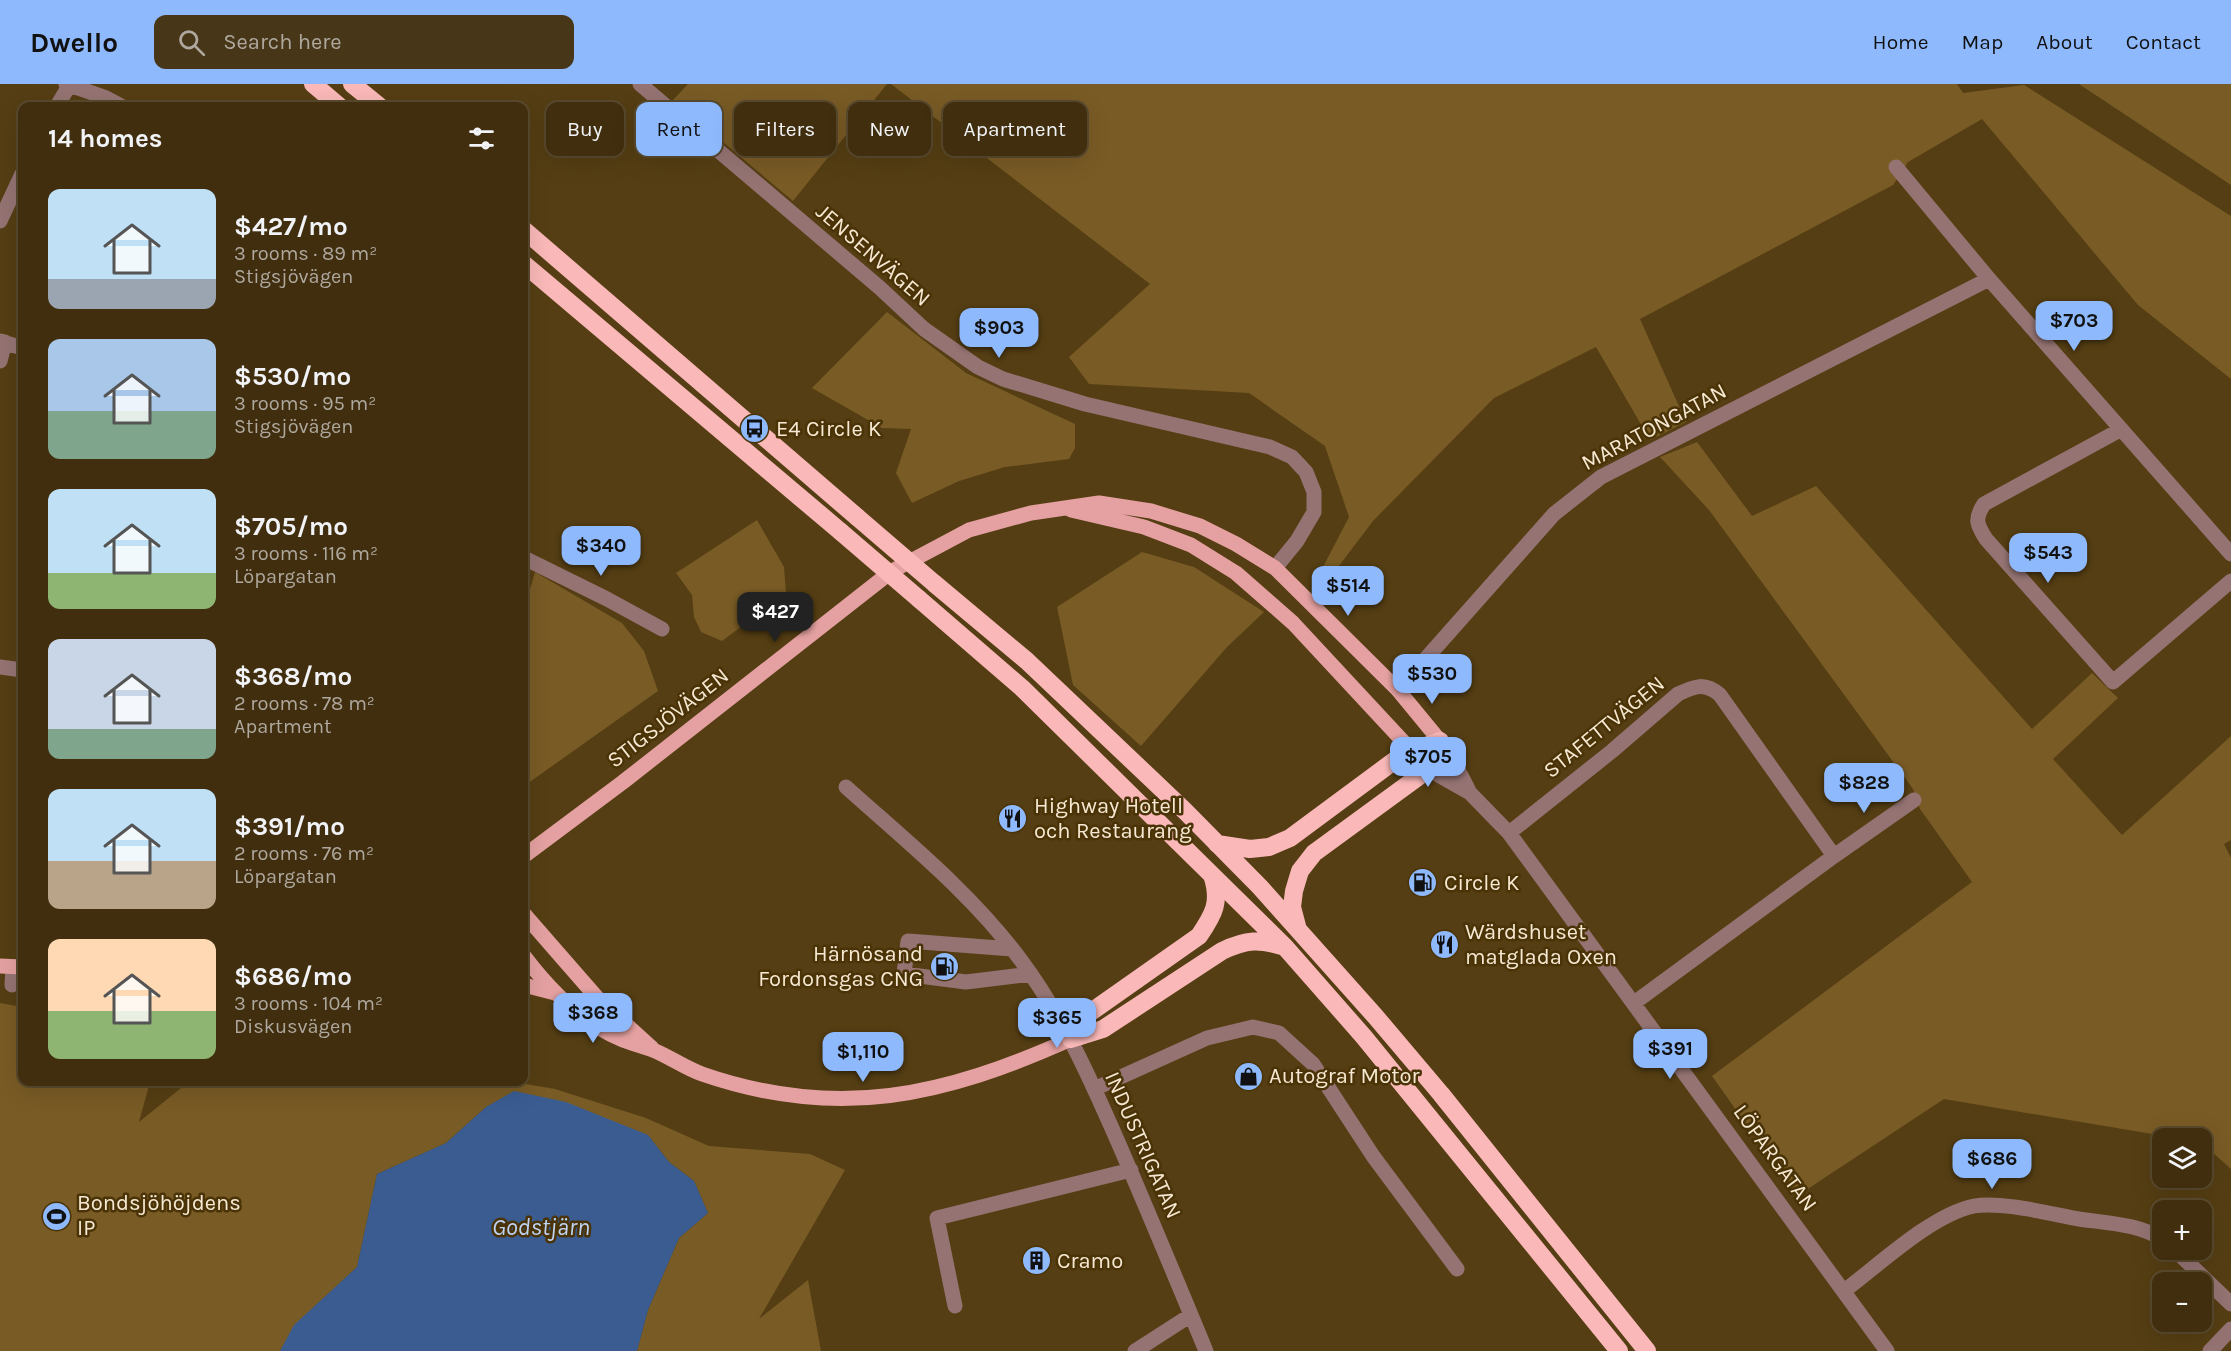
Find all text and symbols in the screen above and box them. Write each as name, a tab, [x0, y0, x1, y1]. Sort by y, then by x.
search box	[154, 15, 574, 69]
text: Dwello	[30, 26, 118, 59]
icon: search	[175, 26, 208, 59]
text: Search here	[223, 29, 342, 55]
text: Home	[1873, 30, 1929, 54]
text: Map	[1962, 30, 2003, 54]
text: About	[2036, 30, 2093, 54]
text: Contact	[2126, 30, 2201, 54]
chip: Buy	[546, 102, 624, 156]
chip: Rent	[636, 102, 722, 156]
chip: Filters	[734, 102, 836, 156]
chip: New	[848, 102, 931, 156]
chip: Apartment	[943, 102, 1087, 156]
icon: filters	[465, 122, 498, 155]
text: 14 homes	[48, 123, 162, 154]
street label: JENSENVÄGEN	[811, 198, 935, 312]
text: $427/mo	[234, 211, 348, 242]
icon: home	[96, 213, 168, 285]
text: 3 rooms · 89 m²	[234, 242, 377, 265]
text: Stigsjövägen	[234, 265, 353, 288]
pin: $703	[2038, 301, 2110, 352]
pin: $903	[963, 308, 1035, 359]
text: $703	[2050, 309, 2098, 332]
text: $903	[973, 316, 1025, 339]
text: $530/mo	[234, 361, 351, 392]
icon: home	[96, 363, 168, 435]
street label: MARATONGATAN	[1577, 378, 1731, 476]
text: 3 rooms · 95 m²	[234, 392, 376, 415]
bus stop icon: E4 Circle K	[739, 413, 771, 445]
text: Stigsjövägen	[234, 415, 353, 438]
place label: E4 Circle K	[776, 416, 881, 442]
text: $705/mo	[234, 511, 348, 542]
icon: home	[96, 513, 168, 585]
pin: $340	[565, 526, 637, 577]
pin: $543	[2012, 533, 2084, 584]
text: $340	[576, 534, 626, 557]
text: $543	[2023, 541, 2073, 564]
text: 3 rooms · 116 m²	[234, 542, 378, 565]
text: Löpargatan	[234, 565, 337, 588]
pin: $514	[1312, 566, 1384, 617]
text: $514	[1326, 574, 1370, 597]
pin: $427	[739, 592, 811, 643]
text: $427	[751, 600, 799, 623]
pin: $530	[1396, 654, 1468, 705]
text: $368/mo	[234, 661, 352, 692]
text: $530	[1407, 662, 1457, 685]
icon: home	[96, 663, 168, 735]
street label: STIGSJÖVÄGEN	[602, 663, 734, 773]
street label: STAFETTVÄGEN	[1538, 670, 1670, 784]
text: 2 rooms · 78 m²	[234, 692, 375, 715]
text: Apartment	[234, 715, 332, 738]
pin: $705	[1392, 737, 1464, 788]
text: $705	[1404, 745, 1452, 768]
pin: $828	[1828, 763, 1900, 814]
text: $828	[1838, 771, 1890, 794]
place label: Highway Hotell och Restaurang	[1034, 793, 1192, 844]
restaurant icon: Highway Hotell och Restaurang	[997, 803, 1029, 835]
text: $391/mo	[234, 811, 345, 842]
icon: home	[96, 813, 168, 885]
text: 2 rooms · 76 m²	[234, 842, 374, 865]
text: Löpargatan	[234, 865, 337, 888]
fuel station icon: Circle K	[1407, 867, 1439, 899]
place label: Circle K	[1444, 870, 1519, 896]
place label: Wärdshuset matglada Oxen	[1465, 919, 1617, 970]
restaurant icon: Wärdshuset matglada Oxen	[1428, 929, 1460, 961]
place label: Härnösand Fordonsgas CNG	[758, 941, 923, 992]
fuel station icon: Härnösand Fordonsgas CNG	[928, 951, 960, 983]
text: $686/mo	[234, 961, 352, 992]
icon: home	[96, 963, 168, 1035]
text: 3 rooms · 104 m²	[234, 992, 383, 1015]
pin: $368	[557, 993, 629, 1044]
pin: $365	[1021, 998, 1093, 1049]
text: $368	[567, 1001, 619, 1024]
text: $365	[1032, 1006, 1082, 1029]
text: Diskusvägen	[234, 1015, 352, 1038]
pin: $391	[1634, 1029, 1706, 1080]
pin: $1,110	[814, 1032, 912, 1083]
text: $391	[1647, 1037, 1693, 1060]
text: $1,110	[837, 1040, 889, 1063]
shop icon: Autograf Motor	[1232, 1060, 1264, 1092]
place label: Autograf Motor	[1269, 1063, 1419, 1089]
street label: INDUSTRIGATAN	[1099, 1068, 1187, 1222]
street label: LÖPARGATAN	[1728, 1100, 1822, 1216]
map controls	[2152, 1128, 2212, 1332]
button: layers	[2152, 1128, 2212, 1188]
pin: $686	[1956, 1139, 2028, 1190]
text: $686	[1967, 1147, 2018, 1170]
place label: Bondsjöhöjdens IP	[77, 1190, 241, 1241]
sports icon: Bondsjöhöjdens IP	[40, 1200, 72, 1232]
button: +	[2152, 1200, 2212, 1260]
water label: Godstjärn	[492, 1213, 590, 1241]
building icon: Cramo	[1020, 1245, 1052, 1277]
place label: Cramo	[1057, 1248, 1123, 1274]
button: −	[2152, 1272, 2212, 1332]

